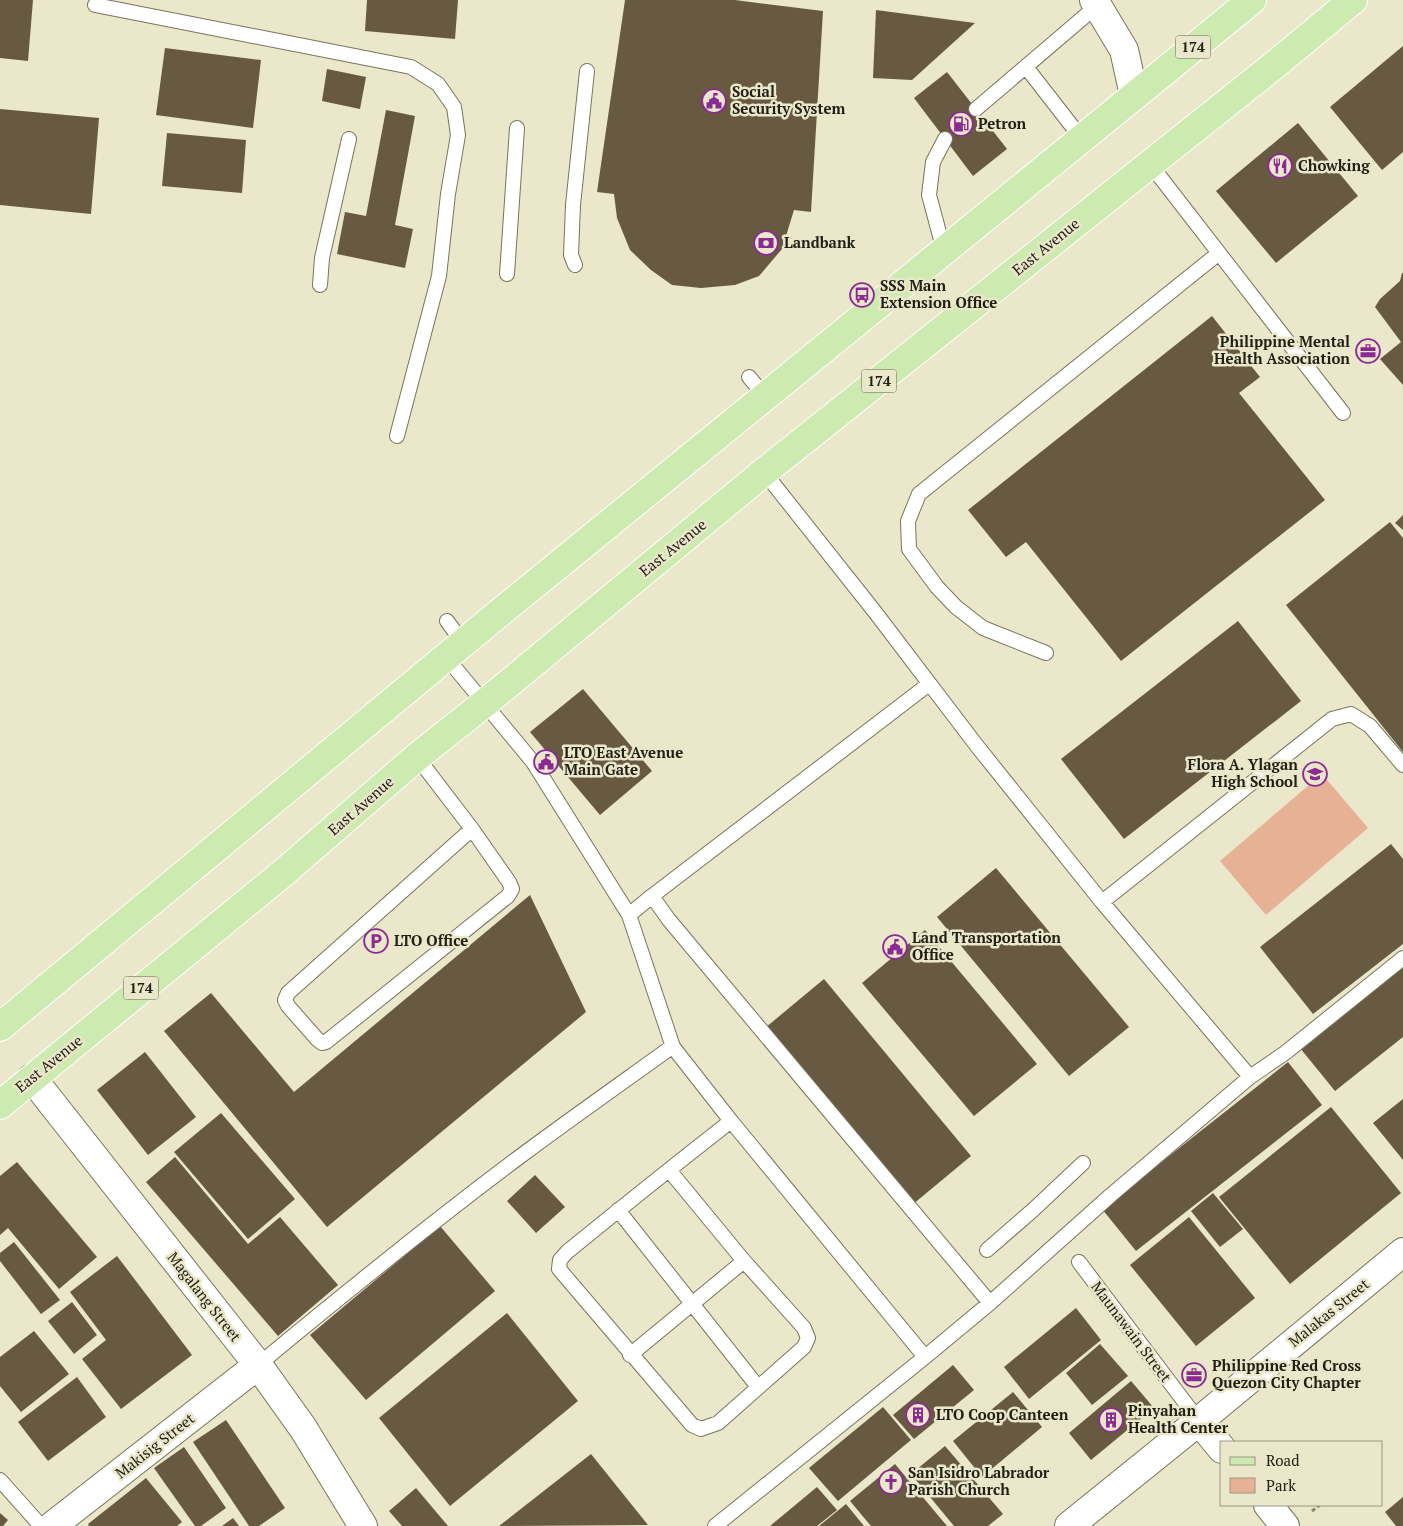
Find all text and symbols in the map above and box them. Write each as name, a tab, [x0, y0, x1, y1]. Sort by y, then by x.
road number: 174	[1176, 36, 1210, 58]
place label: Social Security System	[732, 81, 845, 118]
public building icon: Social Security System	[701, 88, 727, 114]
fuel station icon: Petron	[948, 111, 974, 137]
place label: Petron	[978, 113, 1027, 133]
restaurant icon: Chowking	[1267, 153, 1293, 179]
place label: Chowking	[1298, 155, 1370, 175]
street label: East Avenue	[1008, 213, 1083, 279]
bank icon: Landbank	[753, 230, 779, 256]
place label: Landbank	[784, 232, 856, 252]
place label: SSS Main Extension Office	[880, 275, 997, 312]
bus stop icon: SSS Main Extension Office	[849, 282, 875, 308]
place label: Philippine Mental Health Association	[1214, 331, 1350, 368]
office icon: Philippine Mental Health Association	[1355, 338, 1381, 364]
road number: 174	[862, 370, 896, 392]
street label: East Avenue	[635, 514, 710, 580]
place label: LTO East Avenue Main Gate	[564, 742, 683, 779]
public building icon: LTO East Avenue Main Gate	[533, 749, 559, 775]
place label: Flora A. Ylagan High School	[1188, 754, 1298, 791]
school or university icon: Flora A. Ylagan High School	[1302, 761, 1328, 787]
street label: East Avenue	[323, 771, 397, 839]
place label: Land Transportation Office	[912, 927, 1061, 964]
parking icon: LTO Office	[363, 928, 389, 954]
place label: LTO Office	[394, 930, 468, 950]
public building icon: Land Transportation Office	[882, 934, 908, 960]
road number: 174	[124, 976, 158, 1000]
street label: East Avenue	[11, 1030, 86, 1096]
street label: Magalang Street	[163, 1247, 246, 1346]
street label: Malakas Street	[1284, 1273, 1373, 1351]
street label: Maunawain Street	[1087, 1277, 1177, 1386]
place label: Philippine Red Cross Quezon City Chapter	[1212, 1355, 1361, 1392]
office icon: Philippine Red Cross Quezon City Chapter	[1181, 1362, 1207, 1388]
place label: Pinyahan Health Center	[1128, 1400, 1229, 1437]
building icon: LTO Coop Canteen	[905, 1402, 931, 1428]
place label: LTO Coop Canteen	[936, 1404, 1069, 1424]
building icon: Pinyahan Health Center	[1098, 1407, 1124, 1433]
street label: Makisig Street	[111, 1408, 198, 1482]
legend	[1220, 1441, 1383, 1506]
text: Road	[1266, 1450, 1299, 1470]
place label: San Isidro Labrador Parish Church	[908, 1462, 1050, 1499]
church icon: San Isidro Labrador Parish Church	[878, 1469, 904, 1495]
text: Park	[1266, 1475, 1296, 1495]

